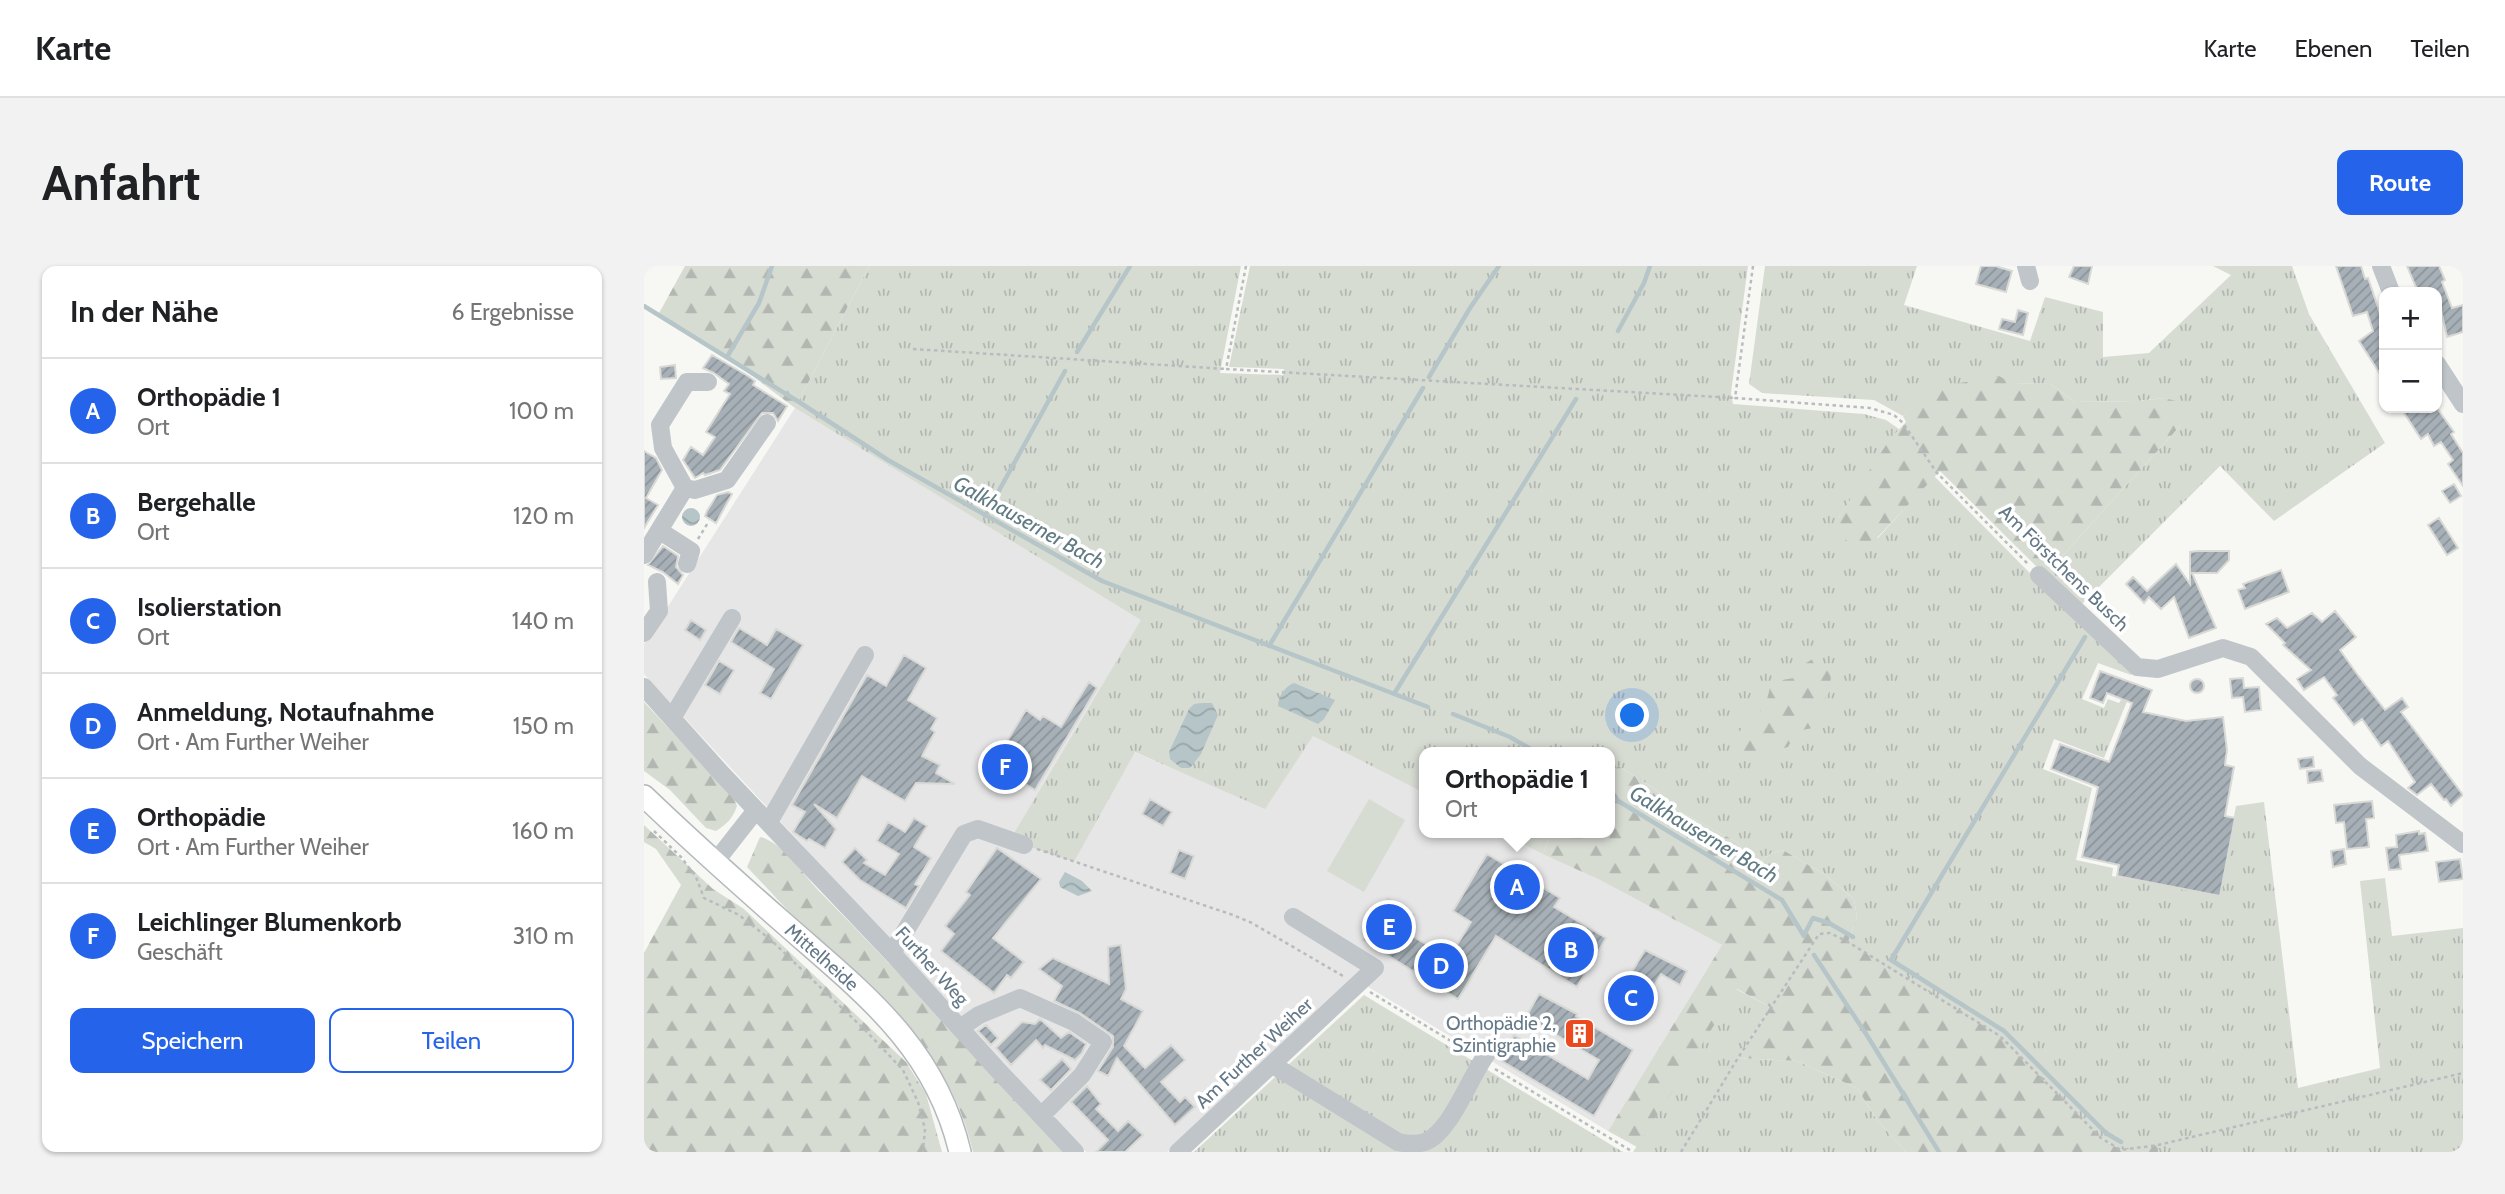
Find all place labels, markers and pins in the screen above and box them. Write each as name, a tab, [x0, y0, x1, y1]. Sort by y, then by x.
pin: F	[982, 741, 1028, 793]
pin: A	[1494, 861, 1540, 913]
pin: E	[1366, 901, 1412, 953]
pin: B	[1548, 924, 1594, 976]
pin: D	[1418, 940, 1464, 992]
pin: C	[1608, 972, 1654, 1024]
place label: Orthopädie 2, Szintigraphie	[1446, 1012, 1556, 1057]
building icon: Orthopädie 2, Szintigraphie	[1562, 1017, 1596, 1051]

